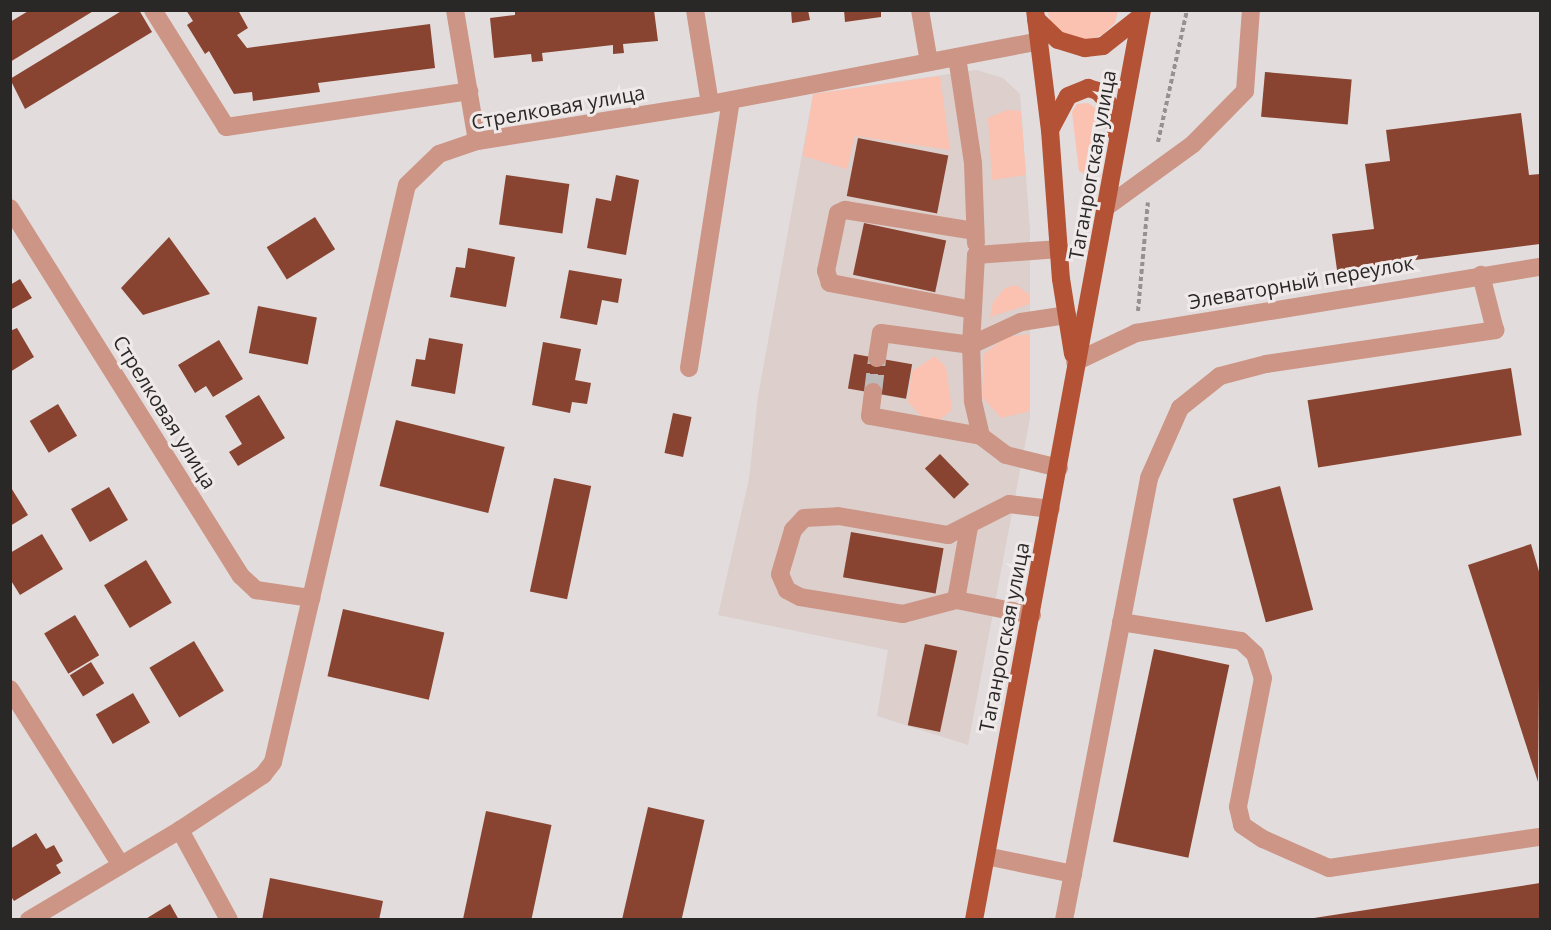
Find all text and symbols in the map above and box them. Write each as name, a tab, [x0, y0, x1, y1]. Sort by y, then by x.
street label: Таганрогская улица	[1063, 68, 1121, 262]
street label: Стрелковая улица	[469, 80, 647, 134]
street label: Элеваторный переулок	[1186, 250, 1416, 314]
street label: Стрелковая улица	[108, 331, 222, 493]
street label: Таганрогская улица	[974, 540, 1034, 734]

